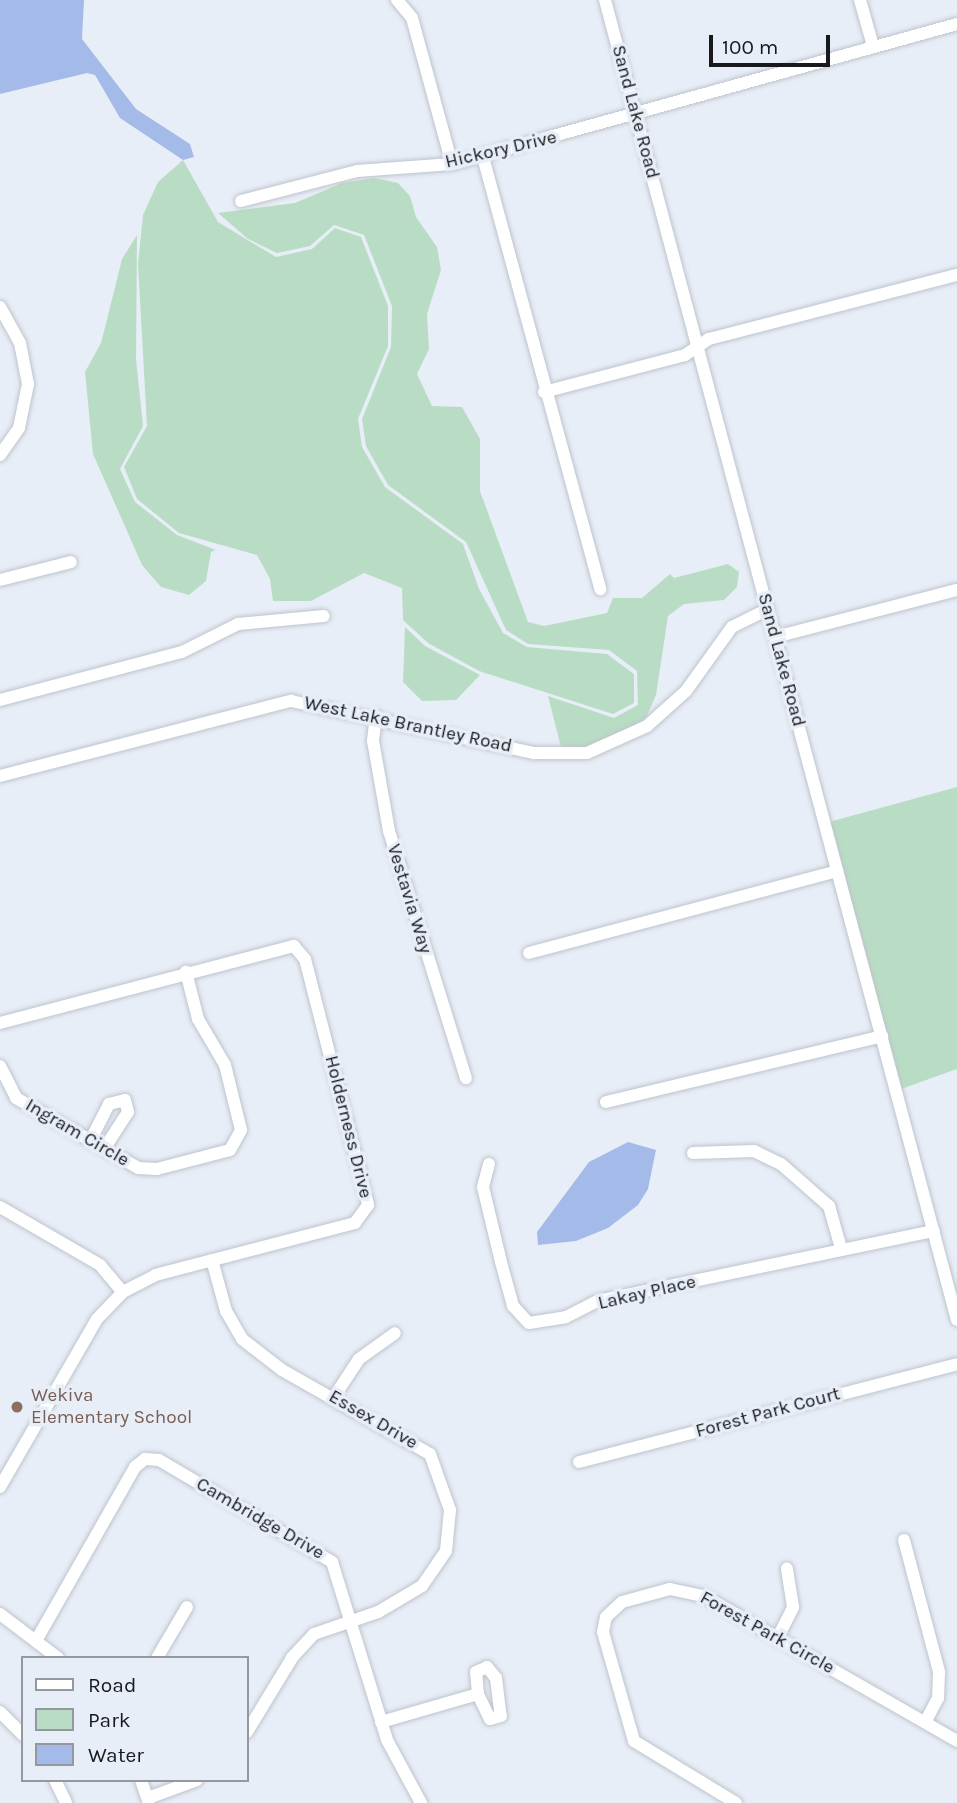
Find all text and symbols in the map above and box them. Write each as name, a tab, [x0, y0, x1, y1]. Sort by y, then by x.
scale bar	[712, 21, 833, 65]
text: 100 m	[722, 35, 779, 59]
street label: Sand Lake Road	[606, 43, 664, 181]
street label: Hickory Drive	[443, 126, 559, 174]
street label: Sand Lake Road	[752, 591, 810, 729]
street label: West Lake Brantley Road	[302, 692, 514, 758]
street label: Vestavia Way	[382, 841, 436, 957]
street label: Holderness Drive	[319, 1053, 377, 1201]
street label: Ingram Circle	[21, 1094, 133, 1172]
street label: Lakay Place	[596, 1271, 698, 1315]
street label: Forest Park Court	[693, 1383, 843, 1443]
place label: Wekiva Elementary School	[31, 1385, 192, 1429]
street label: Essex Drive	[324, 1385, 422, 1455]
marker: Wekiva Elementary School	[9, 1399, 25, 1415]
street label: Cambridge Drive	[192, 1473, 328, 1565]
street label: Forest Park Circle	[696, 1587, 838, 1679]
legend	[21, 1656, 248, 1782]
text: Road	[88, 1673, 136, 1697]
text: Park	[88, 1708, 131, 1732]
text: Water	[88, 1743, 144, 1767]

